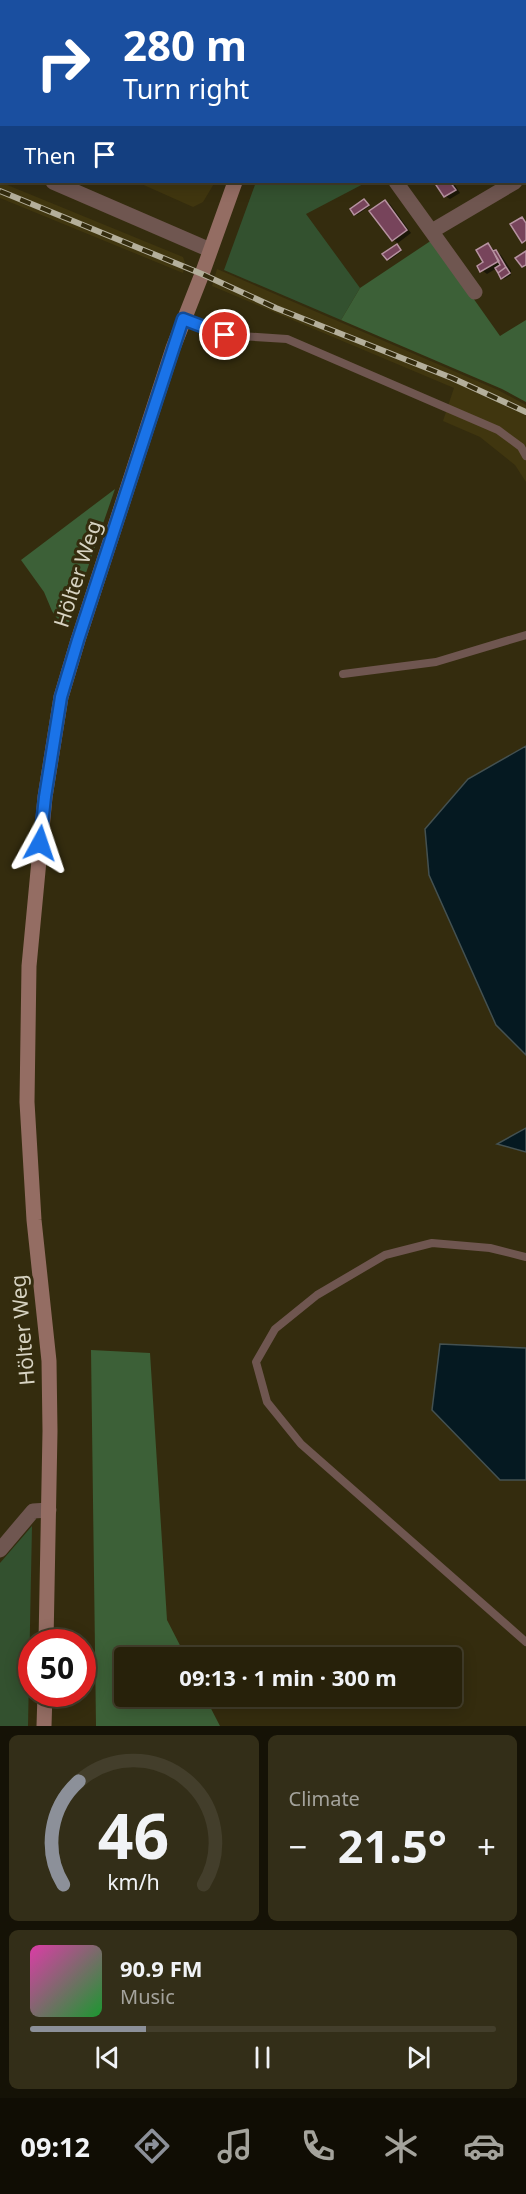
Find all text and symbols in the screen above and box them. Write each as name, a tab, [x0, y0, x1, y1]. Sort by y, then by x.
text: 280 m	[123, 16, 247, 73]
icon: right	[24, 24, 102, 102]
text: Turn right	[123, 70, 249, 107]
icon: arrive	[88, 138, 121, 171]
text: Then	[24, 140, 76, 170]
pin	[199, 309, 250, 360]
icon: arrive	[208, 318, 241, 351]
street label: Hölter Weg	[47, 517, 108, 631]
position arrow	[8, 811, 72, 875]
street label: Hölter Weg	[3, 1274, 41, 1387]
speed limit sign: 50	[18, 1629, 96, 1707]
text: 09:13 · 1 min · 300 m	[179, 1662, 397, 1692]
text: Climate	[289, 1785, 360, 1812]
text: 46	[98, 1792, 169, 1877]
text: 21.5°	[338, 1815, 447, 1876]
text: −	[289, 1824, 307, 1869]
text: +	[477, 1824, 496, 1869]
text: km/h	[107, 1867, 160, 1896]
text: 90.9 FM	[120, 1953, 202, 1983]
text: Music	[120, 1983, 175, 2010]
icon: previous	[91, 2041, 124, 2074]
icon: pause	[246, 2041, 279, 2074]
icon: next	[402, 2041, 435, 2074]
icon: directions	[131, 2125, 173, 2167]
icon: music	[214, 2125, 256, 2167]
icon: phone	[297, 2125, 339, 2167]
icon: climate	[380, 2125, 422, 2167]
icon: car	[463, 2125, 505, 2167]
text: 09:12	[21, 2128, 90, 2165]

